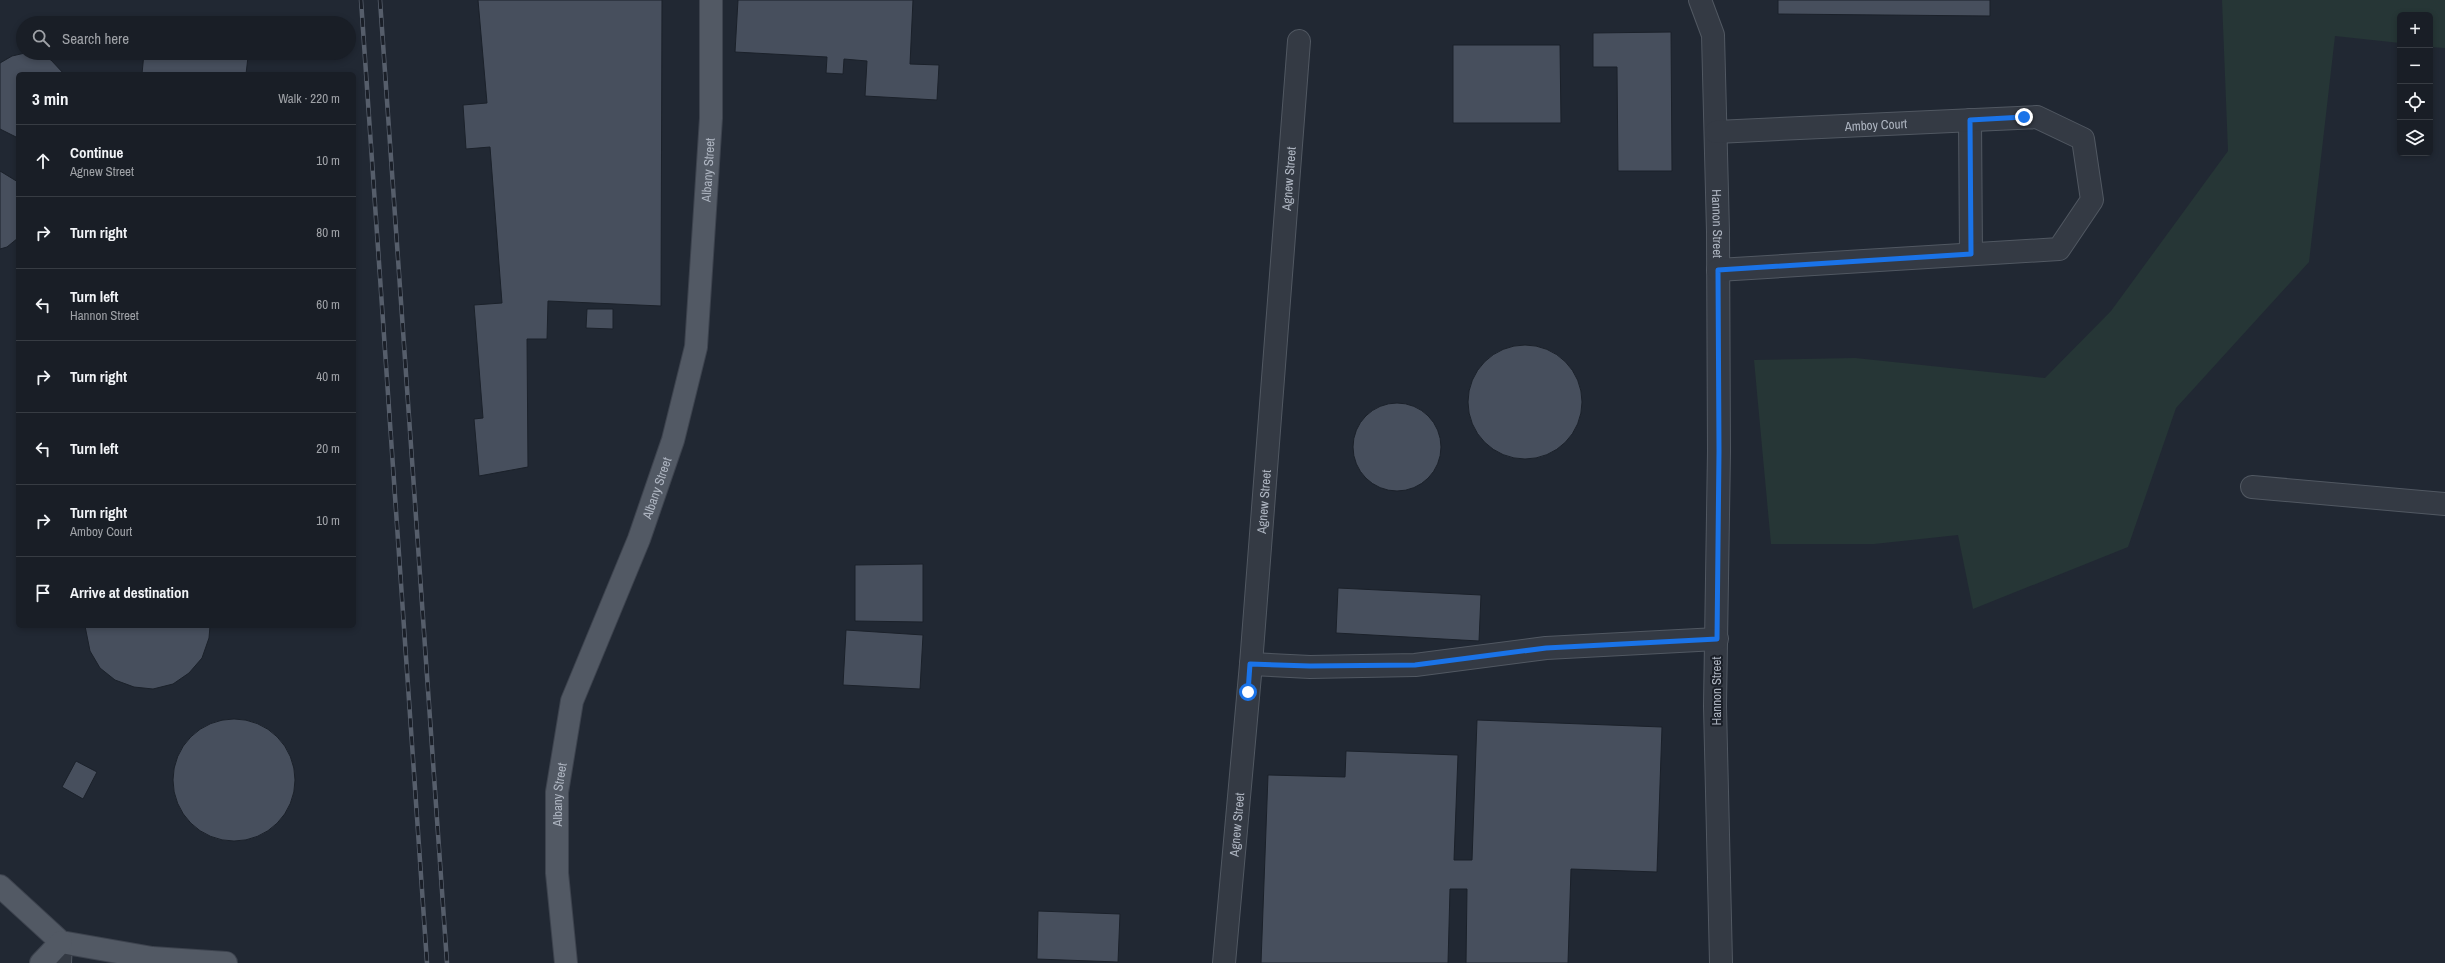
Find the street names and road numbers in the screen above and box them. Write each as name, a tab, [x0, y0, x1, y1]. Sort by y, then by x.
street label: Amboy Court	[1843, 115, 1907, 135]
street label: Albany Street	[697, 137, 719, 203]
street label: Agnew Street	[1278, 146, 1300, 212]
street label: Hannon Street	[1708, 189, 1726, 258]
street label: Albany Street	[638, 455, 675, 522]
street label: Agnew Street	[1253, 469, 1275, 535]
street label: Hannon Street	[1708, 657, 1725, 725]
street label: Albany Street	[549, 761, 571, 828]
street label: Agnew Street	[1226, 792, 1248, 858]

